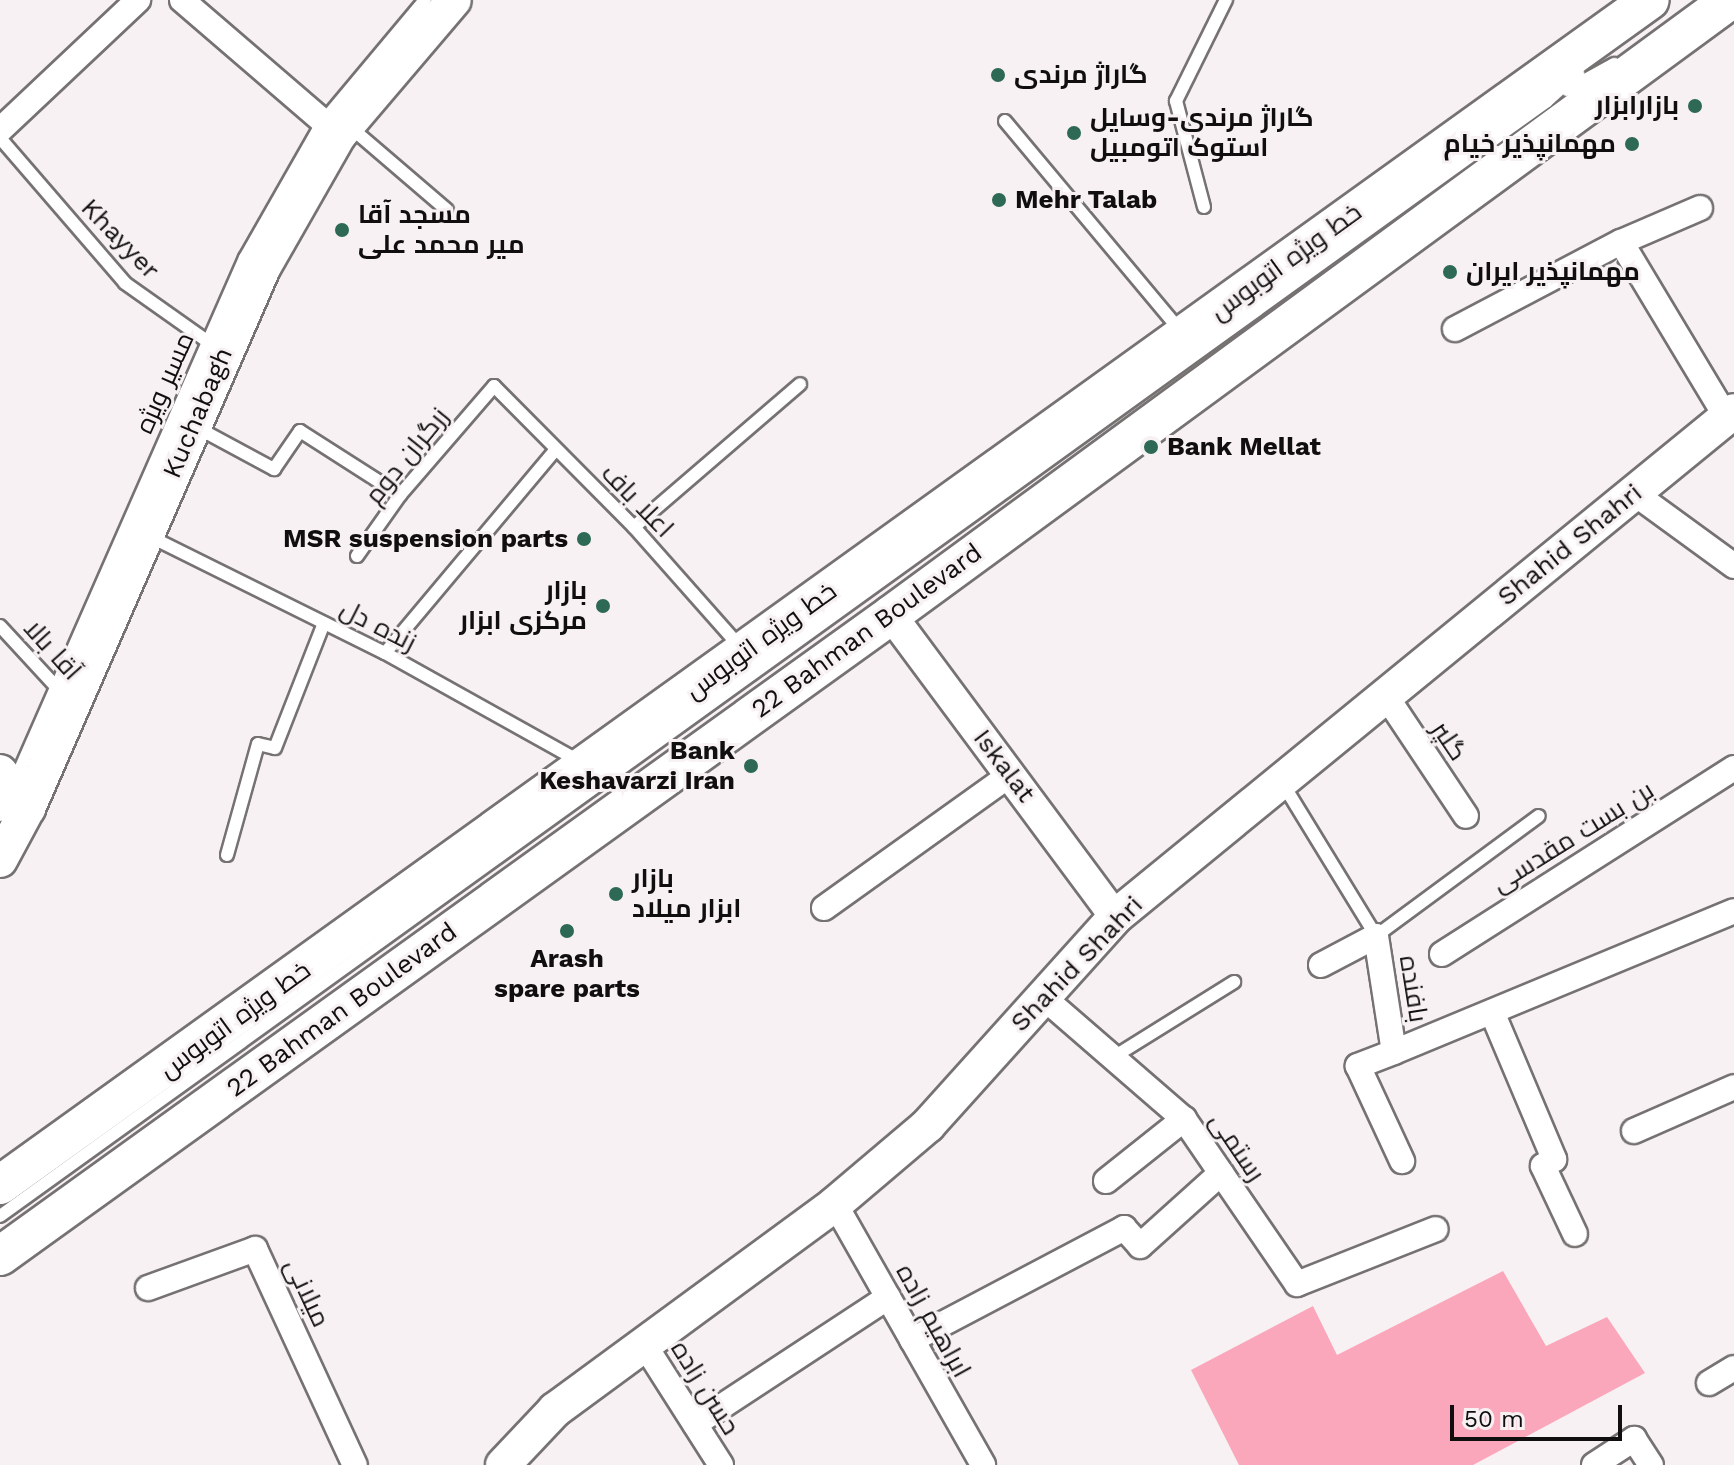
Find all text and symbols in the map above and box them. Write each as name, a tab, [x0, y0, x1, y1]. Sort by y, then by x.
place label: گاراژ مرندی	[1014, 59, 1148, 91]
marker: گاراژ مرندی	[989, 66, 1007, 84]
place label: بازارابزار	[1595, 90, 1679, 122]
marker: بازارابزار	[1686, 97, 1704, 115]
place label: گاراژ مرندی-وسایل استوک اتومبیل	[1090, 102, 1314, 164]
marker: گاراژ مرندی-وسایل استوک اتومبیل	[1065, 124, 1083, 142]
place label: مهمانپذیر خیام	[1443, 128, 1616, 160]
marker: مهمانپذیر خیام	[1623, 135, 1641, 153]
place label: Mehr Talab	[1015, 184, 1158, 216]
marker: Mehr Talab	[990, 191, 1008, 209]
street label: Khayyer	[74, 192, 166, 286]
street label: خط ویژه اتوبوس	[1204, 197, 1368, 327]
place label: مسجد آقا میر محمد علی	[358, 199, 525, 260]
marker: مسجد آقا میر محمد علی	[333, 221, 351, 239]
place label: مهمانپذیر ایران	[1466, 256, 1640, 288]
marker: مهمانپذیر ایران	[1441, 263, 1459, 281]
street label: مسیر ویژه	[129, 328, 201, 438]
street label: Kuchabagh	[157, 343, 239, 483]
street label: زرگران دوم	[359, 401, 455, 511]
place label: Bank Mellat	[1167, 431, 1321, 463]
marker: Bank Mellat	[1142, 438, 1160, 456]
street label: اعلا باف	[594, 458, 680, 544]
street label: Shahid Shahri	[1492, 477, 1648, 613]
place label: MSR suspension parts	[283, 523, 568, 555]
marker: MSR suspension parts	[575, 530, 593, 548]
street label: 22 Bahman Boulevard	[746, 537, 988, 725]
place label: بازار مرکزی ابزار	[460, 575, 587, 636]
street label: خط ویژه اتوبوس	[679, 576, 843, 706]
street label: زنده دل	[335, 594, 421, 658]
marker: بازار مرکزی ابزار	[594, 597, 612, 615]
street label: آقا بالا	[17, 613, 87, 687]
street label: گلپر	[1425, 715, 1473, 767]
street label: Iskalat	[966, 723, 1042, 809]
place label: Bank Keshavarzi Iran	[539, 735, 735, 796]
marker: Bank Keshavarzi Iran	[742, 757, 760, 775]
street label: بن بست مقدسی	[1486, 775, 1660, 899]
place label: بازار ابزار میلاد	[632, 863, 741, 924]
marker: بازار ابزار میلاد	[607, 885, 625, 903]
street label: Shahid Shahri	[1004, 890, 1150, 1038]
street label: 22 Bahman Boulevard	[221, 916, 463, 1104]
marker: Arash spare parts	[558, 922, 576, 940]
place label: Arash spare parts	[494, 943, 640, 1004]
street label: بافنده	[1392, 953, 1434, 1025]
street label: خط ویژه اتوبوس	[153, 955, 317, 1085]
street label: رستمی	[1203, 1107, 1271, 1187]
street label: میلانی	[278, 1254, 336, 1332]
street label: ابراهیم زاده	[889, 1259, 977, 1383]
street label: حسن زاده	[664, 1335, 746, 1441]
scale bar	[1454, 1389, 1626, 1439]
text: 50 m	[1464, 1405, 1524, 1433]

